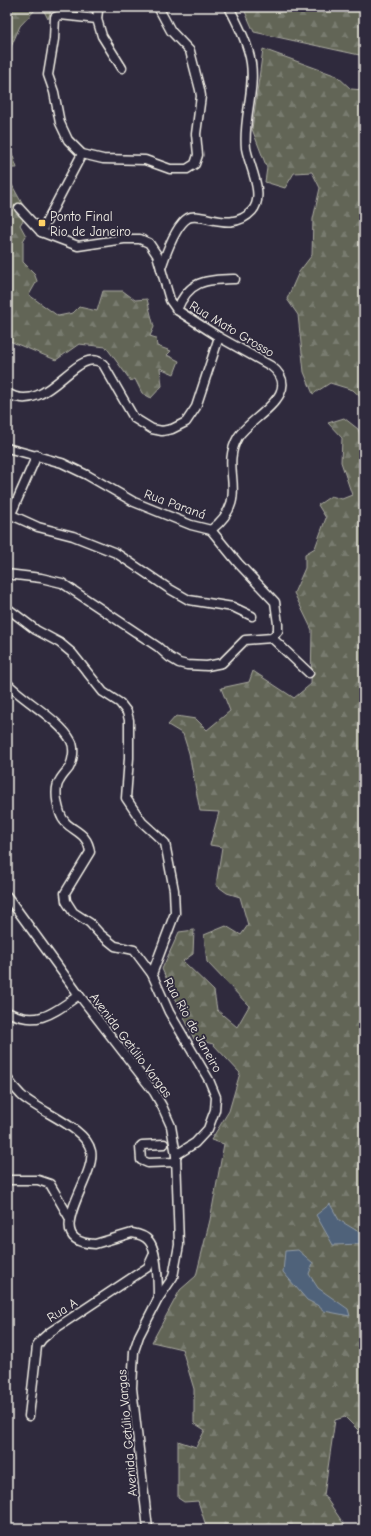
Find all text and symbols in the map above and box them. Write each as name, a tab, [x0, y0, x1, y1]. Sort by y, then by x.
place label: Ponto Final Rio de Janeiro	[50, 209, 131, 239]
marker: Ponto Final Rio de Janeiro	[37, 218, 47, 228]
street label: Rua Mato Grosso	[187, 298, 277, 360]
street label: Rua Paraná	[142, 486, 208, 522]
street label: Rua Rio de Janeiro	[161, 975, 225, 1075]
street label: Avenida Getúlio Vargas	[87, 990, 175, 1100]
street label: Rua A	[44, 1295, 80, 1325]
street label: Avenida Getúlio Vargas	[114, 1369, 140, 1497]

